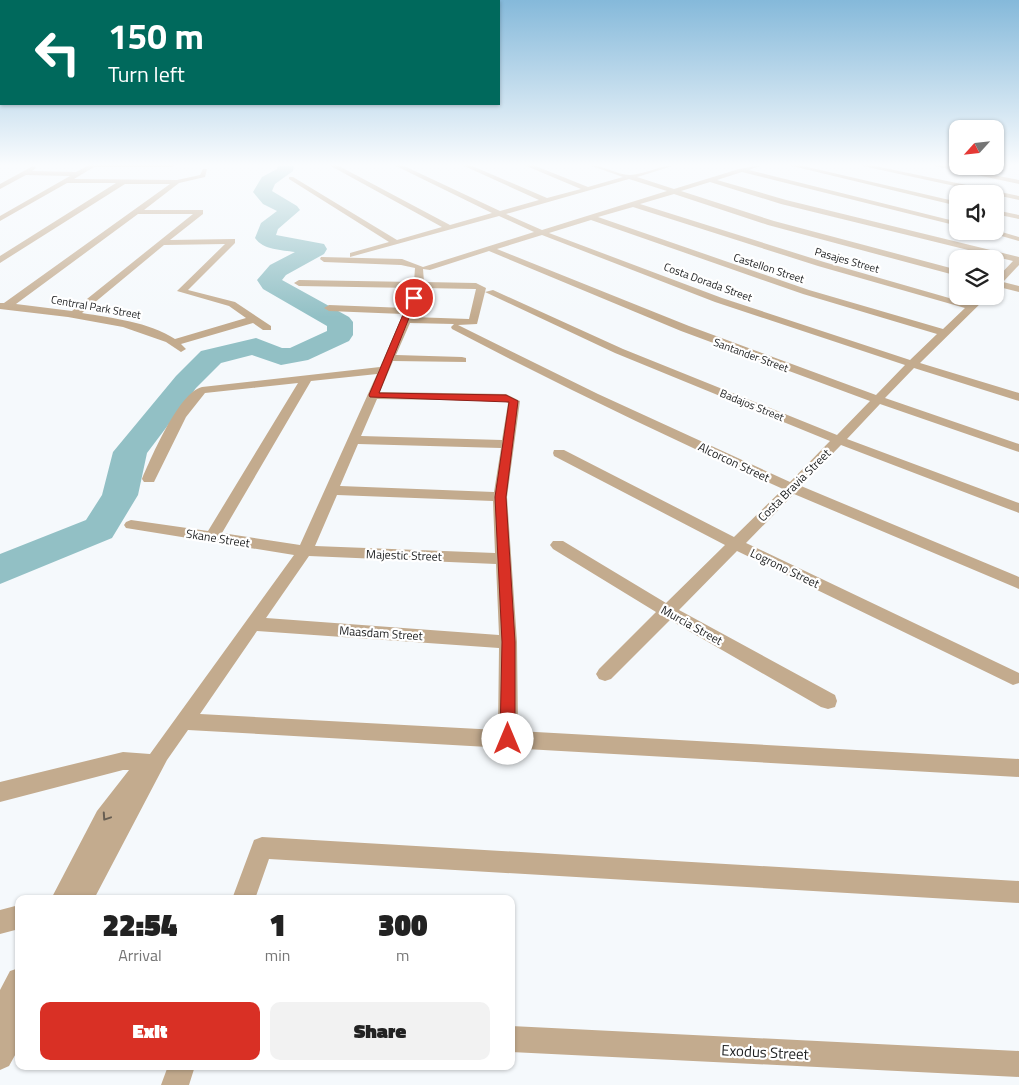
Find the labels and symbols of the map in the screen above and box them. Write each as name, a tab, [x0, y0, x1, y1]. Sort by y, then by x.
north arrow	[949, 120, 1004, 175]
street label: Pasajes Street	[813, 243, 881, 277]
street label: Castellon Street	[732, 249, 807, 287]
street label: Costa Dorada Street	[662, 259, 755, 305]
pin	[393, 277, 435, 319]
street label: Centrral Park Street	[50, 291, 142, 323]
street label: Santander Street	[711, 334, 791, 376]
street label: Badajos Street	[718, 385, 787, 425]
street label: Alcorcon Street	[695, 437, 774, 487]
street label: Costa Bravia Street	[753, 444, 835, 526]
street label: Skane Street	[185, 524, 252, 553]
street label: Logrono Street	[747, 543, 824, 593]
street label: Majestic Street	[366, 544, 443, 566]
street label: Murcia Street	[658, 600, 727, 650]
street label: Maasdam Street	[339, 621, 424, 645]
position arrow	[481, 712, 533, 764]
one-way arrow	[103, 812, 113, 821]
street label: Exodus Street	[721, 1038, 810, 1066]

